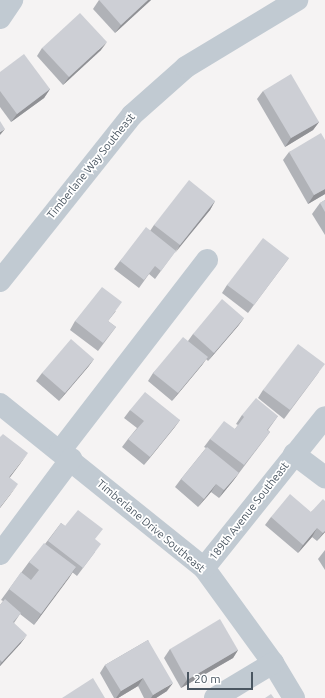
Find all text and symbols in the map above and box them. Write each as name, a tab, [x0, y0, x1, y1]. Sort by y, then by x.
street label: Timberlane Way Southeast	[44, 111, 138, 221]
street label: 189th Avenue Southeast	[206, 459, 292, 563]
street label: Timberlane Drive Southeast	[94, 477, 208, 575]
scale bar	[189, 664, 255, 690]
text: 20 m	[194, 672, 221, 685]

